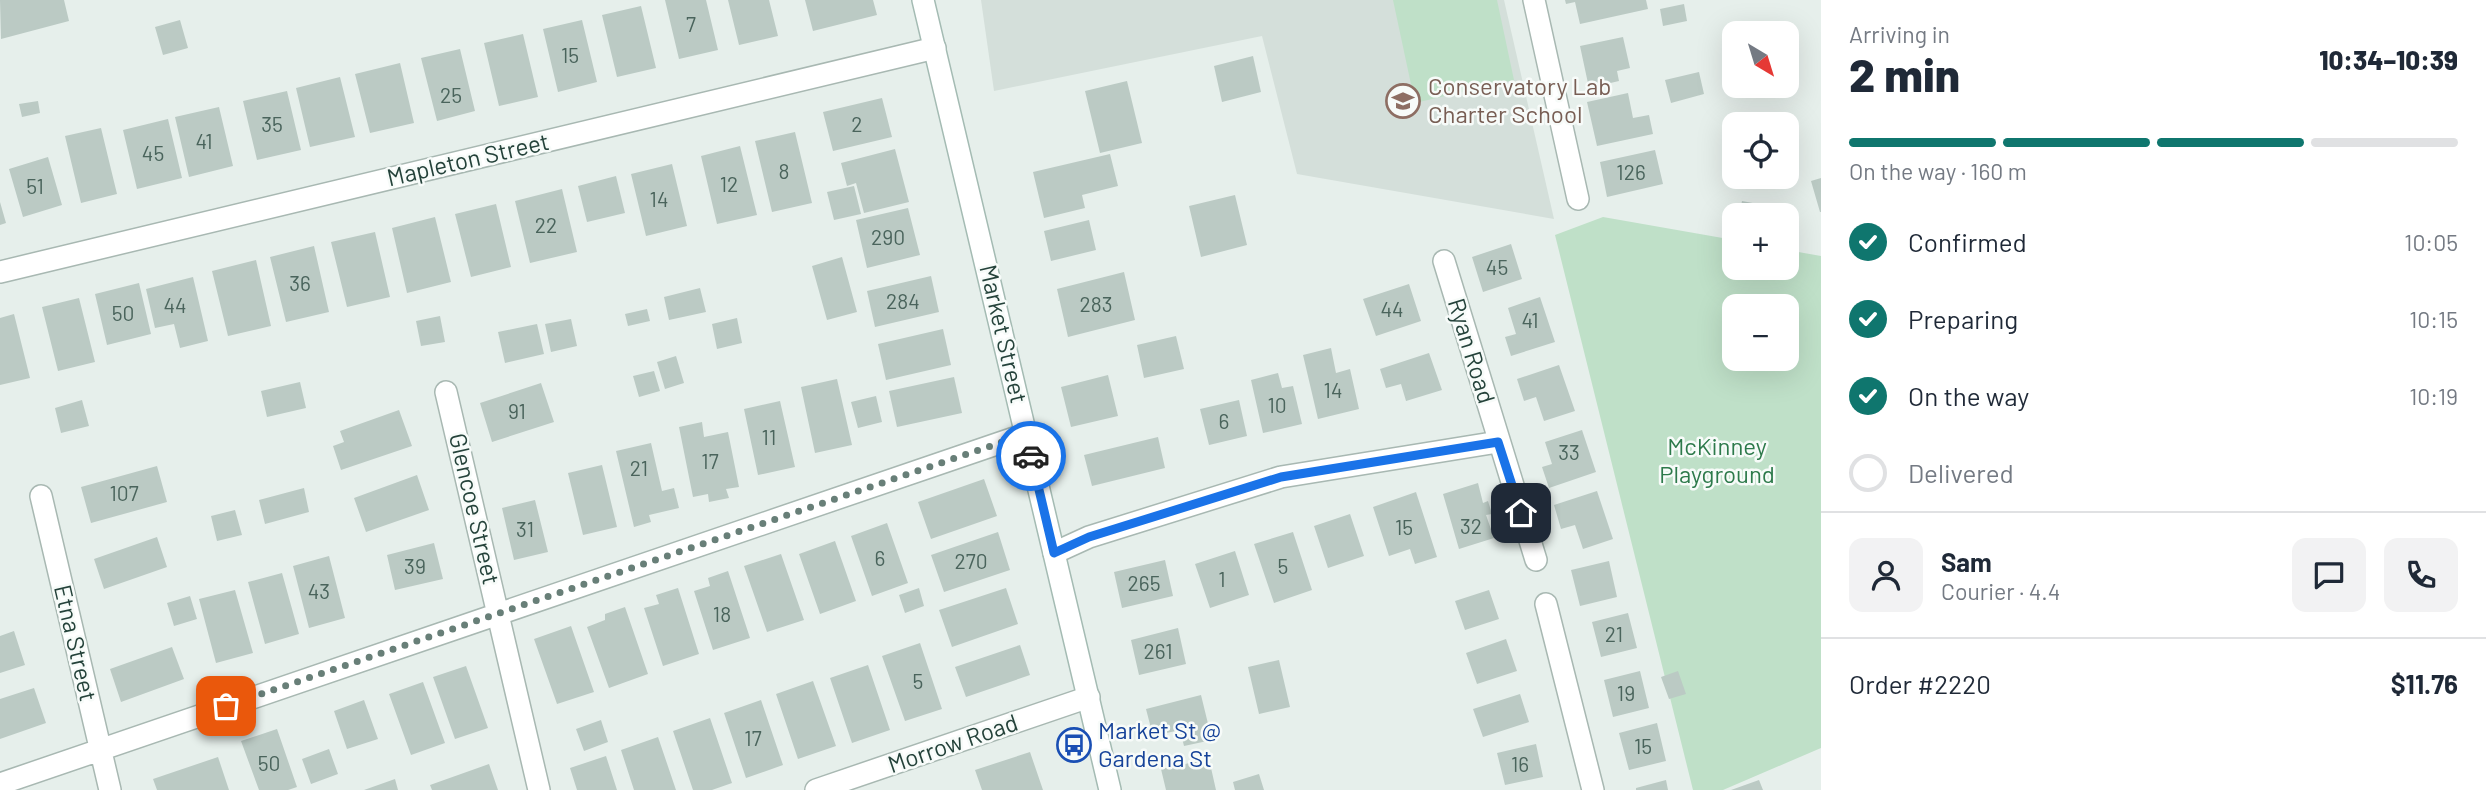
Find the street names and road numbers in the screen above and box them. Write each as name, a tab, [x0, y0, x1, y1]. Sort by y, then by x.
street label: Mapleton Street	[384, 126, 552, 191]
street label: Market Street	[974, 262, 1034, 406]
street label: Ryan Road	[1443, 294, 1502, 407]
street label: Glencoe Street	[444, 430, 507, 587]
street label: Etna Street	[49, 582, 104, 704]
street label: Morrow Road	[884, 707, 1021, 778]

